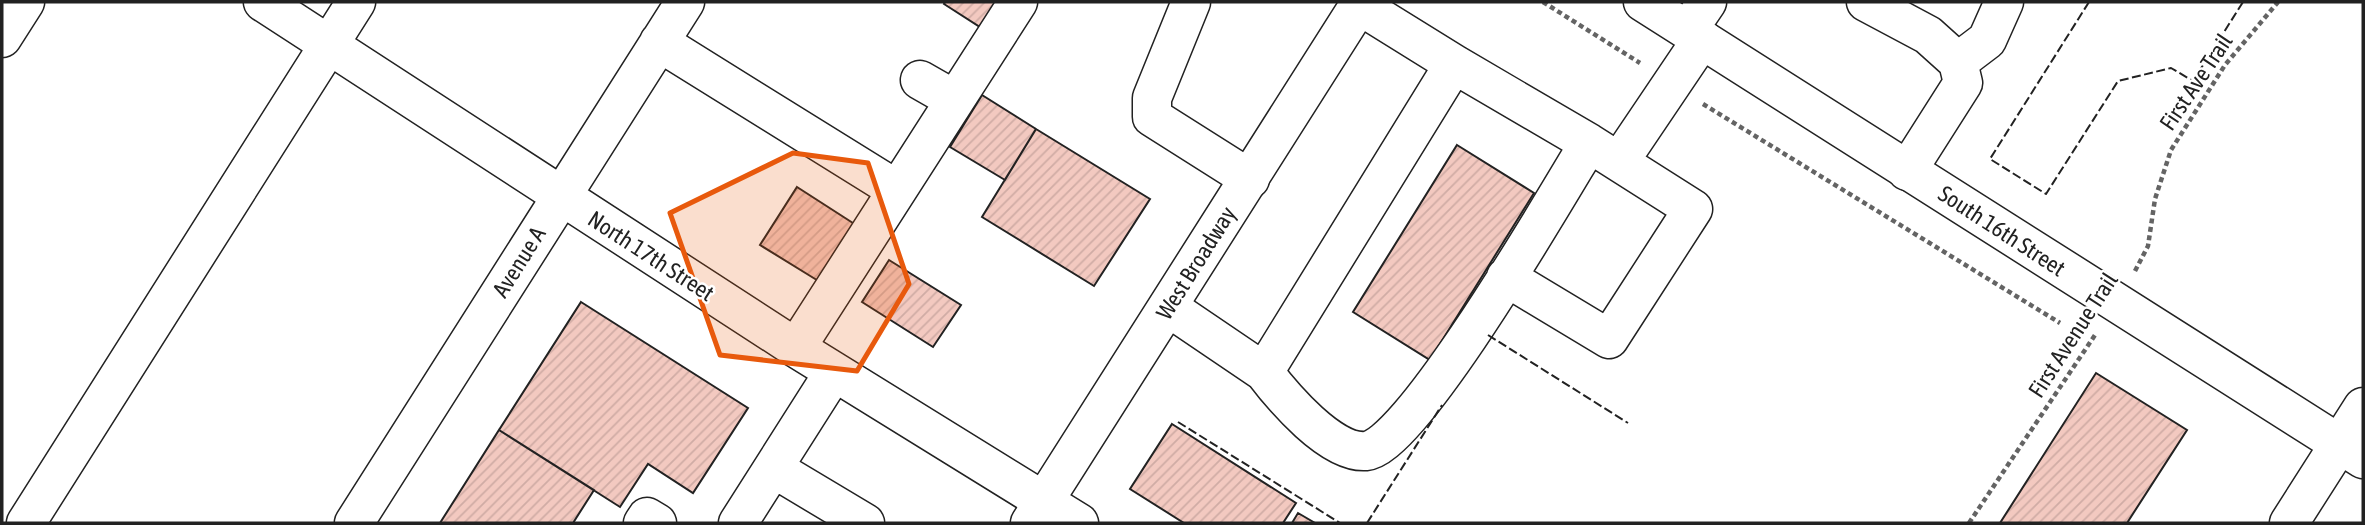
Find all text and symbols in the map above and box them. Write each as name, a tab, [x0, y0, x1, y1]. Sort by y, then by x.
street label: First Ave Trail	[2154, 29, 2238, 135]
street label: South 16th Street	[1934, 180, 2070, 282]
street label: West Broadway	[1151, 202, 1241, 324]
street label: North 17th Street	[583, 206, 719, 306]
street label: Avenue A	[487, 221, 551, 302]
street label: First Avenue Trail	[2023, 268, 2123, 402]

